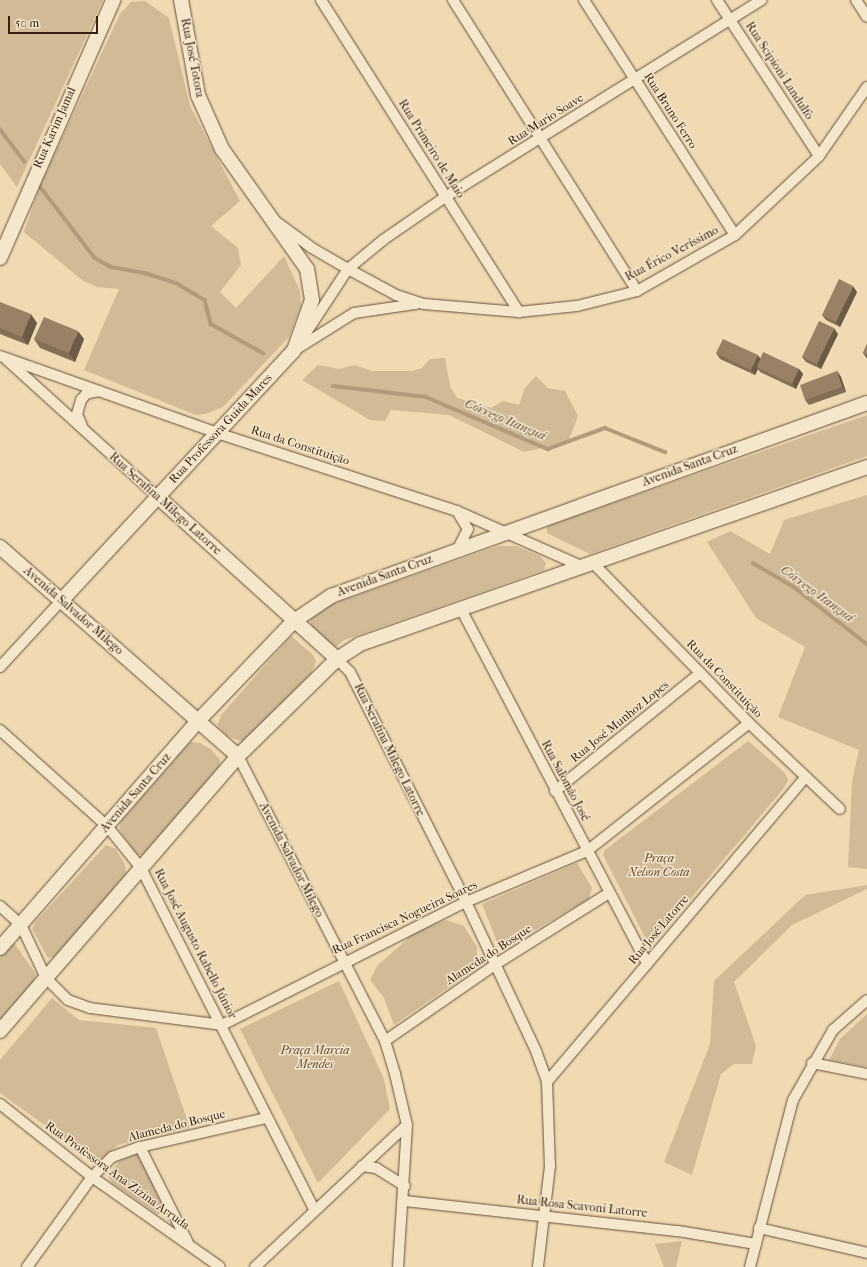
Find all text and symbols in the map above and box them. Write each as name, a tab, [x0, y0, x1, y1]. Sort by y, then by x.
scale bar	[10, 8, 100, 34]
text: 50 m	[15, 16, 39, 30]
street label: Rua José Totora	[177, 17, 207, 99]
street label: Rua Scipioni Landulfo	[742, 19, 816, 123]
street label: Rua Bruno Ferro	[640, 70, 700, 152]
street label: Rua Karim Jamal	[31, 85, 79, 171]
street label: Rua Mario Soave	[506, 91, 586, 149]
street label: Rua Primeiro de Maio	[395, 97, 467, 201]
street label: Rua Érico Veríssimo	[623, 223, 721, 285]
street label: Rua Professora Guida Mares	[166, 371, 276, 487]
water label: Córrego Itanguá	[462, 396, 548, 444]
street label: Rua da Constituição	[249, 423, 351, 469]
street label: Avenida Santa Cruz	[640, 442, 740, 490]
street label: Rua Serafina Milego Latorre	[106, 450, 224, 558]
street label: Avenida Santa Cruz	[335, 552, 435, 600]
water label: Córrego Itanguá	[777, 562, 857, 626]
street label: Avenida Salvador Milego	[20, 564, 126, 658]
street label: Rua da Constituição	[683, 637, 765, 721]
street label: Rua José Munhoz Lopes	[568, 678, 672, 766]
street label: Rua Serafina Milego Latorre	[351, 681, 427, 819]
street label: Rua Salomão José	[538, 738, 592, 824]
street label: Avenida Santa Cruz	[98, 750, 174, 836]
street label: Avenida Salvador Milego	[256, 800, 326, 920]
park label: Praça Nelson Costa	[628, 852, 690, 880]
street label: Rua José Augusto Rabello Júnior	[151, 867, 239, 1021]
street label: Rua Francisca Nogueira Soares	[330, 878, 480, 958]
street label: Rua José Latorre	[626, 892, 692, 968]
street label: Alameda do Bosque	[443, 922, 535, 988]
park label: Praça Marcia Mendes	[280, 1044, 350, 1072]
street label: Alameda do Bosque	[127, 1107, 227, 1145]
street label: Rua Professora Ana Zizina Arruda	[42, 1119, 192, 1233]
street label: Rua Rosa Scavoni Latorre	[516, 1193, 648, 1221]

